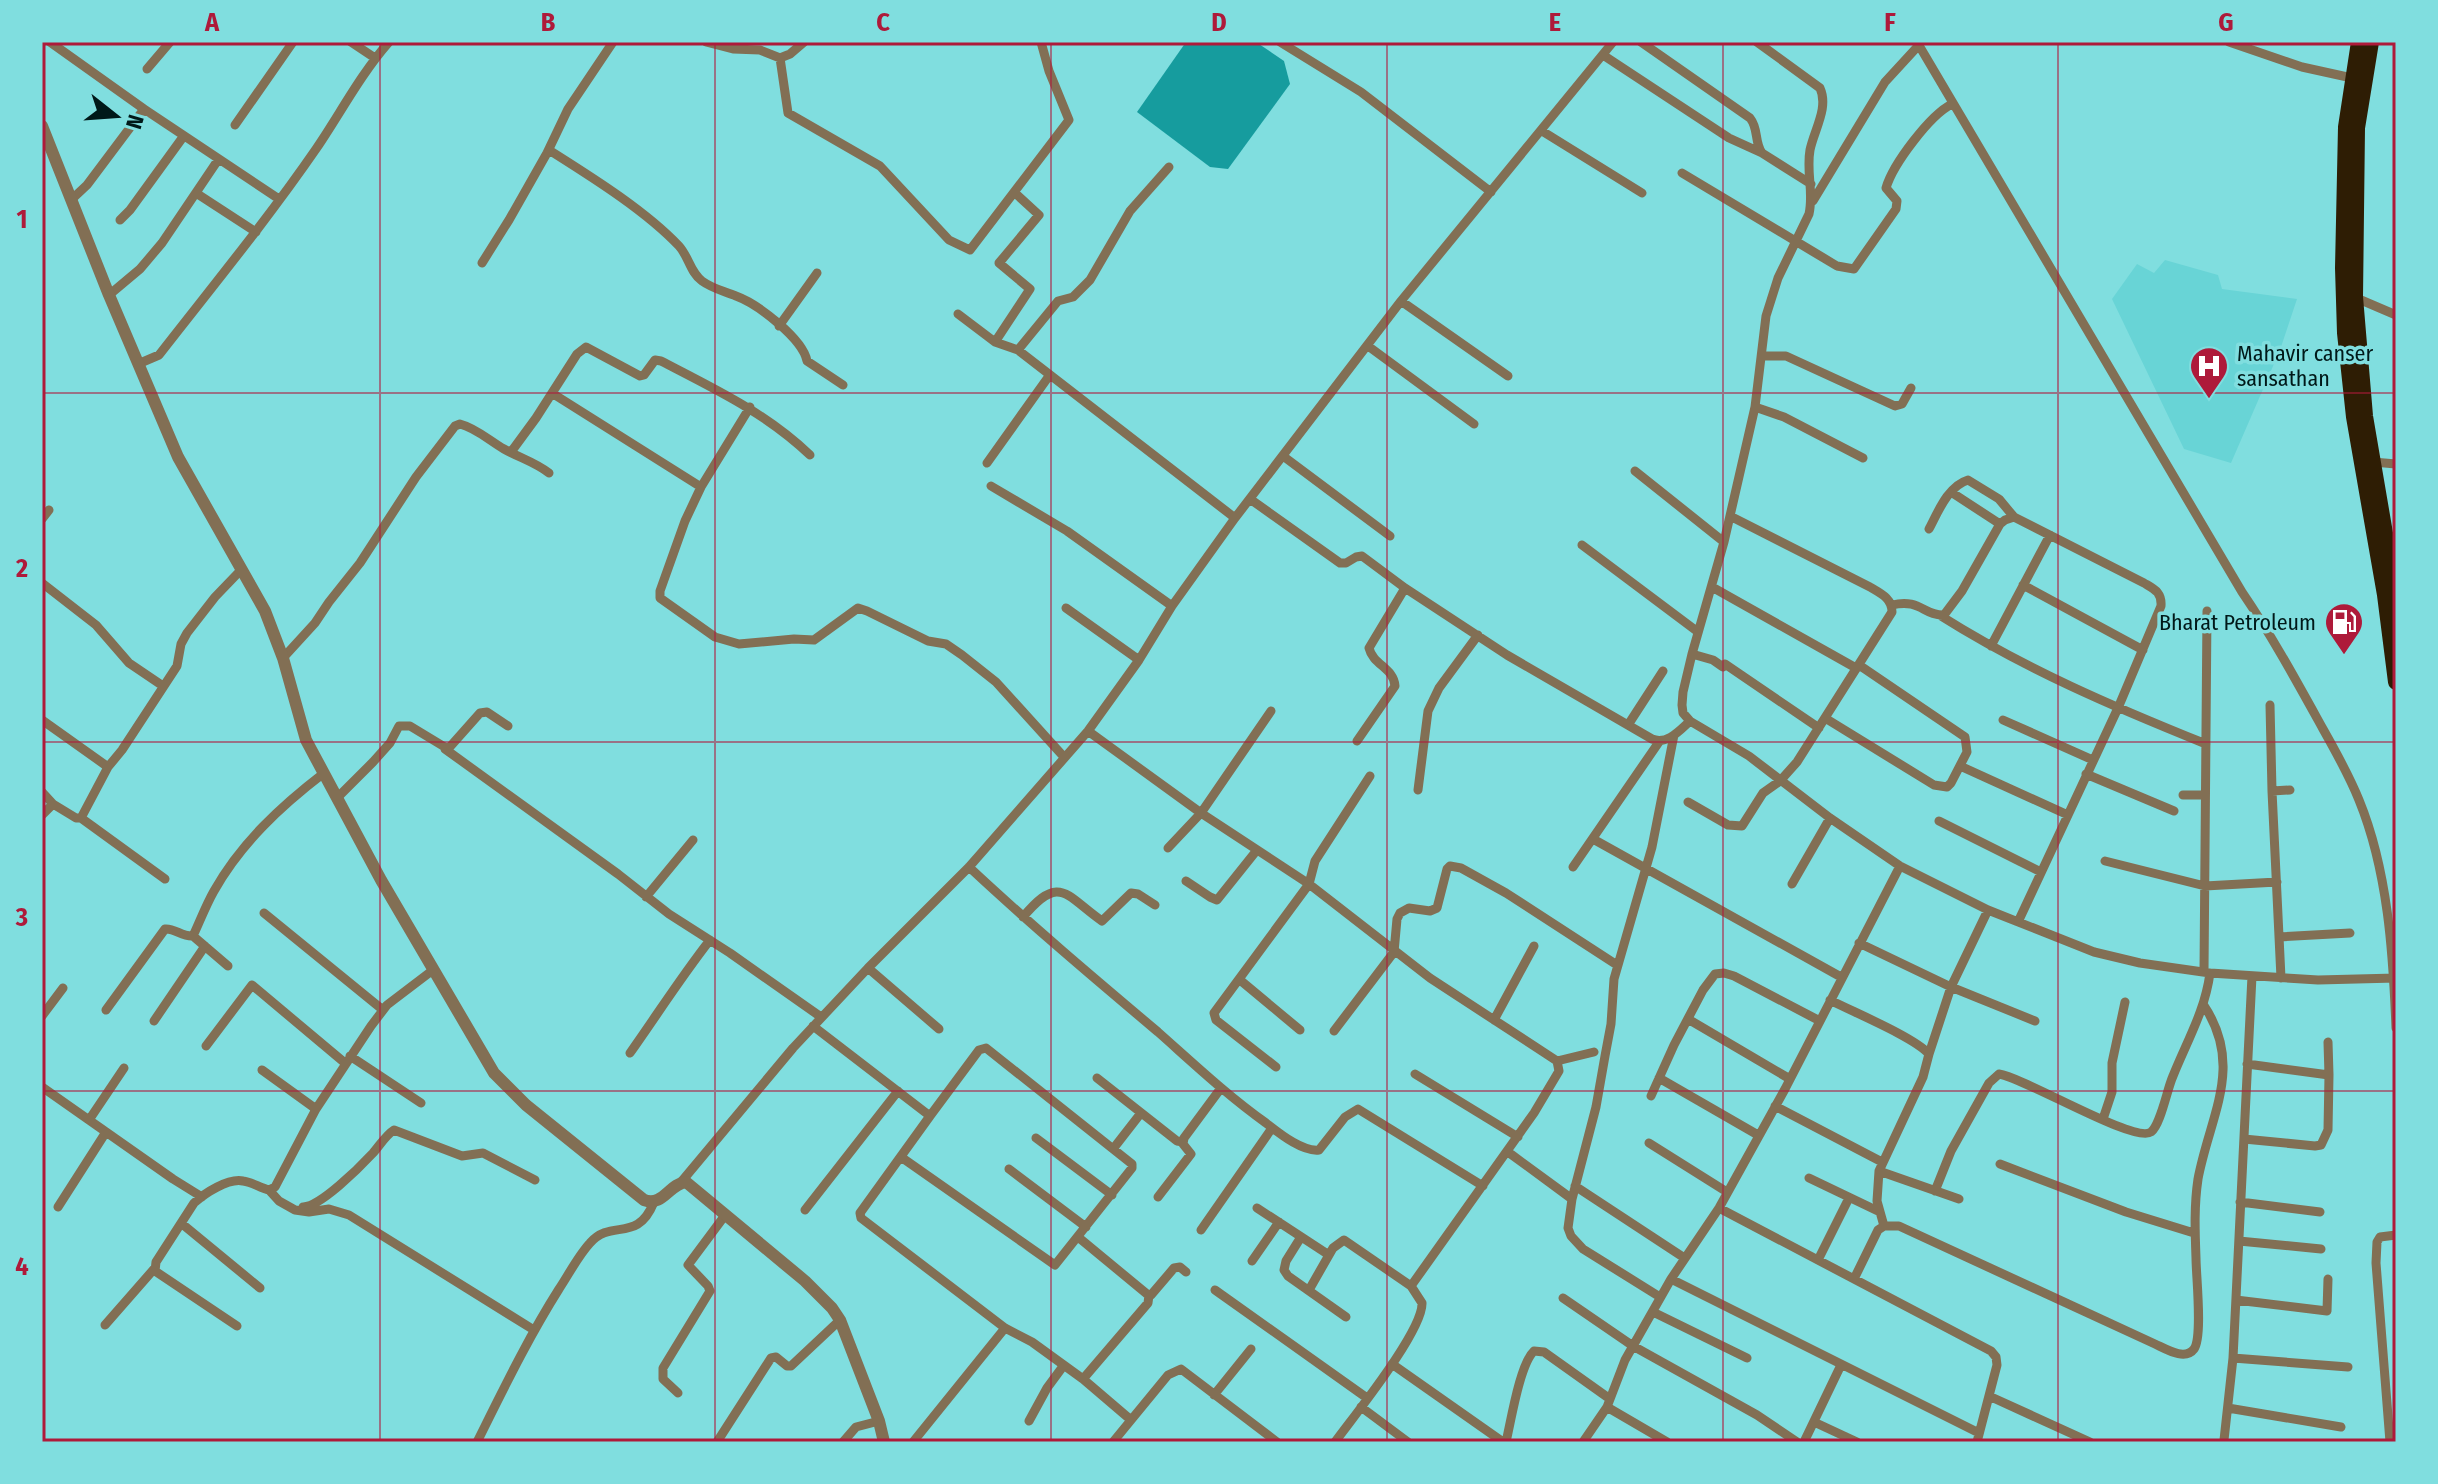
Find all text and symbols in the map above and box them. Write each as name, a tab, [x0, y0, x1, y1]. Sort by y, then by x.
text: A	[204, 7, 220, 38]
text: B	[541, 7, 556, 38]
text: C	[876, 7, 890, 38]
text: D	[1211, 7, 1227, 38]
text: E	[1549, 7, 1561, 38]
text: F	[1884, 7, 1896, 38]
text: G	[2218, 7, 2234, 38]
north arrow	[76, 76, 156, 156]
text: N	[120, 111, 149, 132]
text: 1	[17, 204, 28, 235]
place label: Mahavir canser sansathan	[2237, 340, 2373, 392]
hospital icon: Mahavir canser sansathan	[2188, 345, 2230, 400]
text: 2	[15, 553, 28, 584]
fuel station icon: Bharat Petroleum	[2323, 601, 2365, 656]
place label: Bharat Petroleum	[2159, 609, 2316, 636]
text: 3	[15, 902, 28, 933]
text: 4	[15, 1251, 29, 1282]

